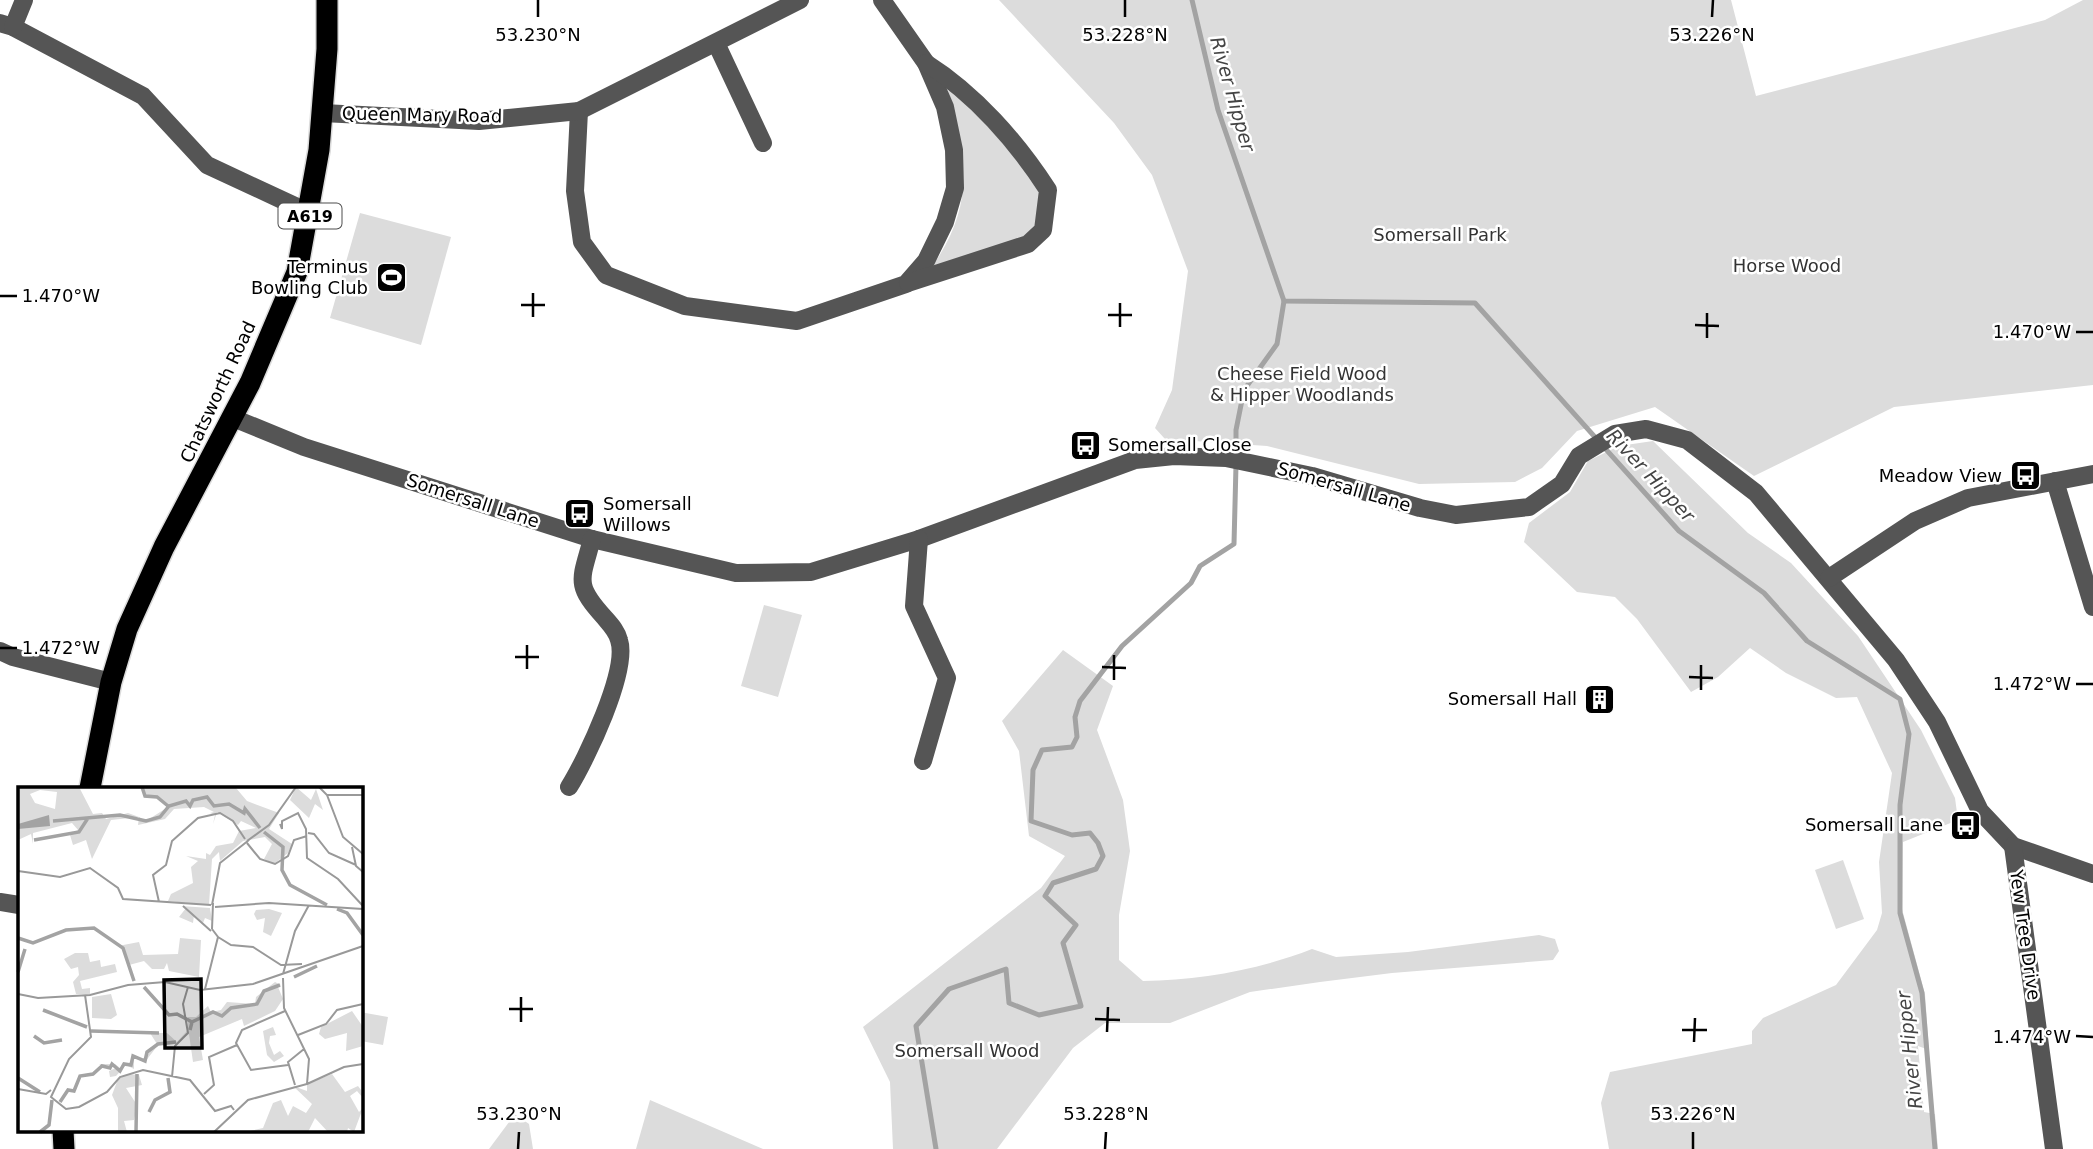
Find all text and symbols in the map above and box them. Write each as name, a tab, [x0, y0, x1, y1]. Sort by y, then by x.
text: 53.230°N	[495, 24, 581, 45]
text: 53.228°N	[1082, 24, 1168, 45]
text: 53.226°N	[1669, 24, 1755, 45]
water label: River Hipper	[1206, 34, 1260, 155]
street label: Queen Mary Road	[342, 103, 502, 126]
road number: A619	[278, 204, 342, 229]
park label: Somersall Park	[1373, 224, 1507, 245]
park label: Horse Wood	[1733, 255, 1841, 276]
place label: Terminus Bowling Club	[251, 256, 368, 298]
sports icon: Terminus Bowling Club	[374, 260, 408, 294]
text: 1.470°W	[22, 285, 100, 306]
street label: Chatsworth Road	[176, 318, 260, 466]
text: 1.470°W	[1993, 321, 2071, 342]
park label: Cheese Field Wood & Hipper Woodlands	[1210, 363, 1394, 405]
water label: River Hipper	[1603, 424, 1700, 527]
bus stop icon: Somersall Close	[1068, 428, 1102, 462]
place label: Somersall Close	[1108, 434, 1252, 455]
street label: Somersall Lane	[1275, 457, 1413, 516]
bus stop icon: Meadow View	[2008, 459, 2042, 493]
place label: Meadow View	[1879, 465, 2002, 486]
street label: Somersall Lane	[404, 469, 542, 532]
place label: Somersall Willows	[603, 493, 692, 535]
bus stop icon: Somersall Willows	[563, 497, 597, 531]
text: 1.472°W	[22, 637, 100, 658]
text: 1.472°W	[1993, 673, 2071, 694]
building icon: Somersall Hall	[1583, 682, 1617, 716]
place label: Somersall Hall	[1448, 688, 1577, 709]
inset map	[18, 787, 362, 1132]
bus stop icon: Somersall Lane	[1949, 808, 1983, 842]
place label: Somersall Lane	[1805, 814, 1943, 835]
street label: Yew Tree Drive	[2006, 867, 2045, 1001]
water label: River Hipper	[1892, 989, 1926, 1110]
text: 1.474°W	[1993, 1026, 2071, 1047]
park label: Somersall Wood	[895, 1040, 1039, 1061]
text: 53.230°N	[476, 1103, 562, 1124]
text: 53.228°N	[1063, 1103, 1149, 1124]
text: 53.226°N	[1650, 1103, 1736, 1124]

